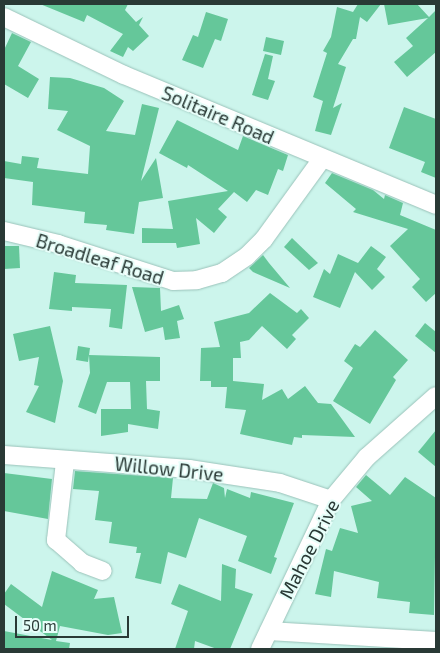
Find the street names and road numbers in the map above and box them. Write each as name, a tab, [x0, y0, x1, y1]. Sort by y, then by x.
street label: Solitaire Road	[158, 81, 278, 149]
street label: Broadleaf Road	[33, 229, 167, 289]
street label: Willow Drive	[113, 452, 225, 486]
street label: Mahoe Drive	[274, 496, 344, 602]

